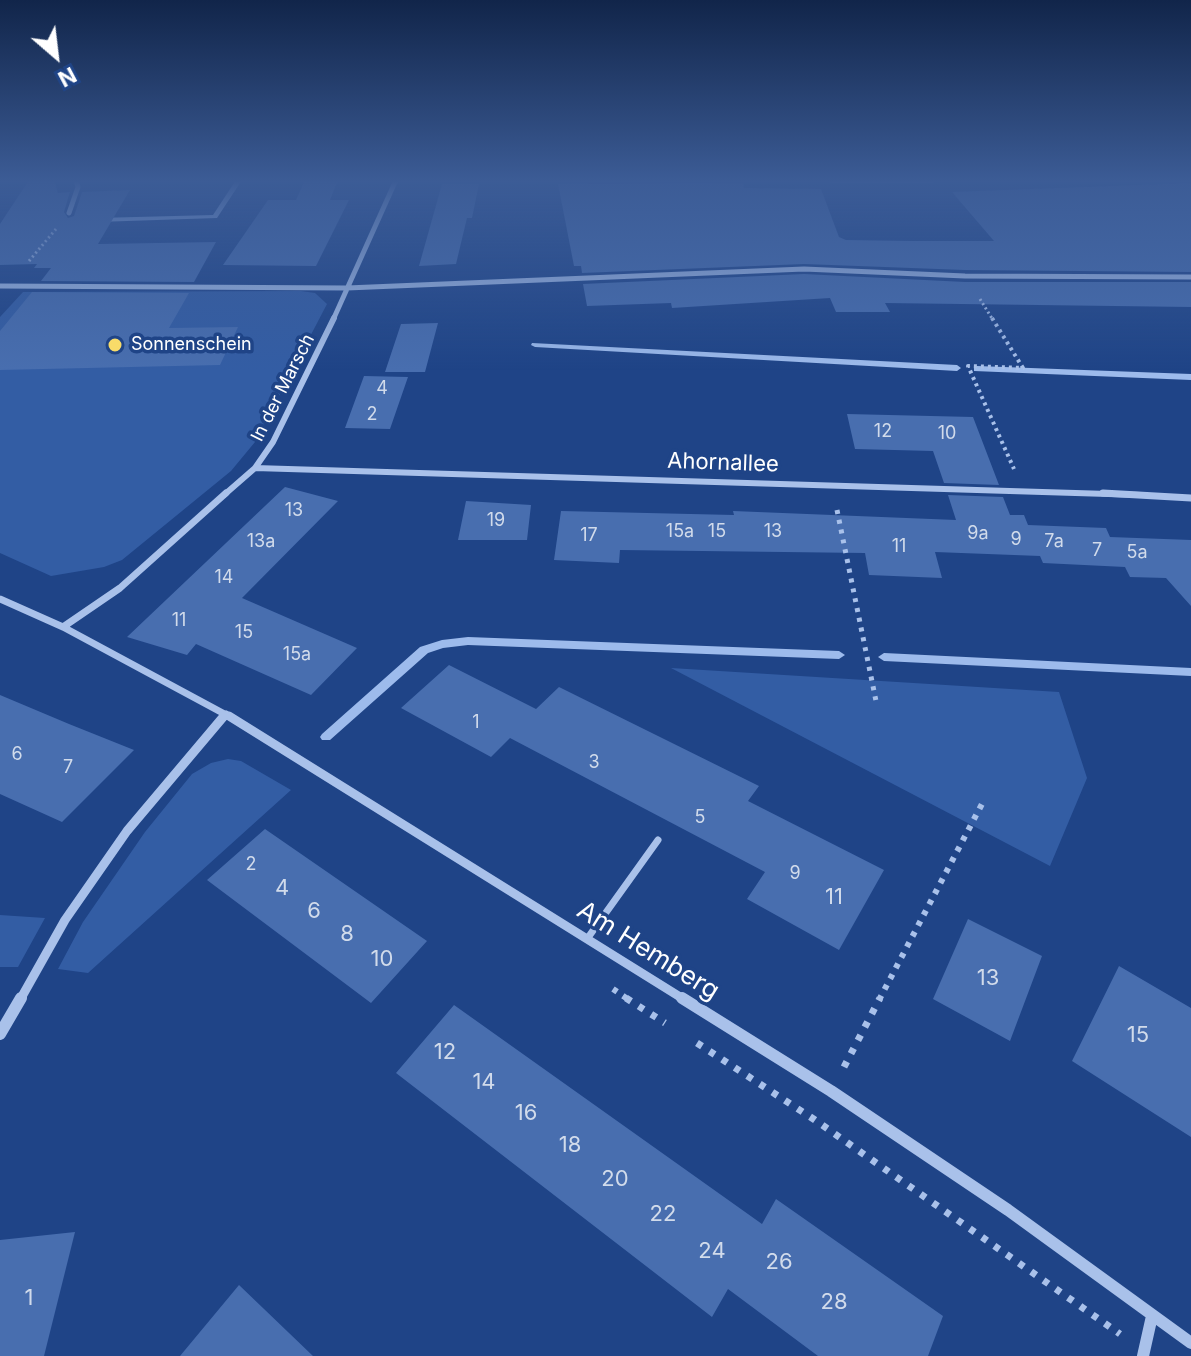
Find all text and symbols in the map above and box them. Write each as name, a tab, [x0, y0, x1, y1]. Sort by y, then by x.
north arrow	[16, 16, 96, 96]
text: N	[54, 62, 81, 93]
street label: In der Marsch	[247, 331, 319, 445]
place label: Sonnenschein	[131, 334, 252, 356]
marker: Sonnenschein	[106, 336, 124, 354]
house number: 4	[376, 378, 388, 400]
house number: 2	[367, 404, 377, 426]
house number: 12	[874, 421, 892, 443]
house number: 10	[938, 423, 956, 445]
street label: Ahornallee	[667, 448, 779, 478]
house number: 13	[285, 500, 303, 522]
house number: 19	[487, 510, 505, 532]
house number: 15a	[666, 521, 694, 543]
house number: 15	[708, 521, 726, 543]
house number: 13	[764, 521, 782, 543]
house number: 9a	[967, 523, 989, 545]
house number: 17	[580, 525, 598, 547]
house number: 9	[1010, 529, 1022, 551]
house number: 13a	[247, 531, 275, 553]
house number: 7a	[1044, 531, 1064, 553]
house number: 11	[892, 536, 906, 558]
house number: 7	[1092, 540, 1102, 562]
house number: 5a	[1126, 542, 1148, 564]
house number: 14	[215, 567, 233, 589]
house number: 11	[172, 610, 186, 632]
house number: 15	[235, 622, 253, 644]
house number: 15a	[283, 644, 311, 666]
house number: 1	[472, 712, 480, 734]
house number: 6	[11, 744, 23, 766]
house number: 3	[588, 752, 600, 774]
house number: 7	[63, 757, 73, 779]
house number: 5	[695, 807, 705, 829]
house number: 2	[246, 854, 256, 876]
house number: 9	[789, 863, 801, 885]
house number: 4	[275, 875, 289, 901]
house number: 11	[825, 884, 843, 910]
street label: Am Hemberg	[571, 895, 725, 1007]
house number: 6	[307, 898, 321, 924]
house number: 8	[340, 921, 354, 947]
house number: 10	[371, 946, 393, 972]
house number: 13	[977, 965, 999, 991]
house number: 15	[1127, 1022, 1149, 1048]
house number: 12	[434, 1039, 456, 1065]
house number: 14	[472, 1069, 496, 1095]
house number: 16	[515, 1100, 537, 1126]
house number: 18	[559, 1132, 581, 1158]
house number: 20	[601, 1166, 629, 1192]
house number: 22	[650, 1201, 676, 1227]
house number: 24	[698, 1238, 726, 1264]
house number: 26	[765, 1249, 793, 1275]
house number: 1	[25, 1285, 33, 1311]
house number: 28	[820, 1289, 848, 1315]

